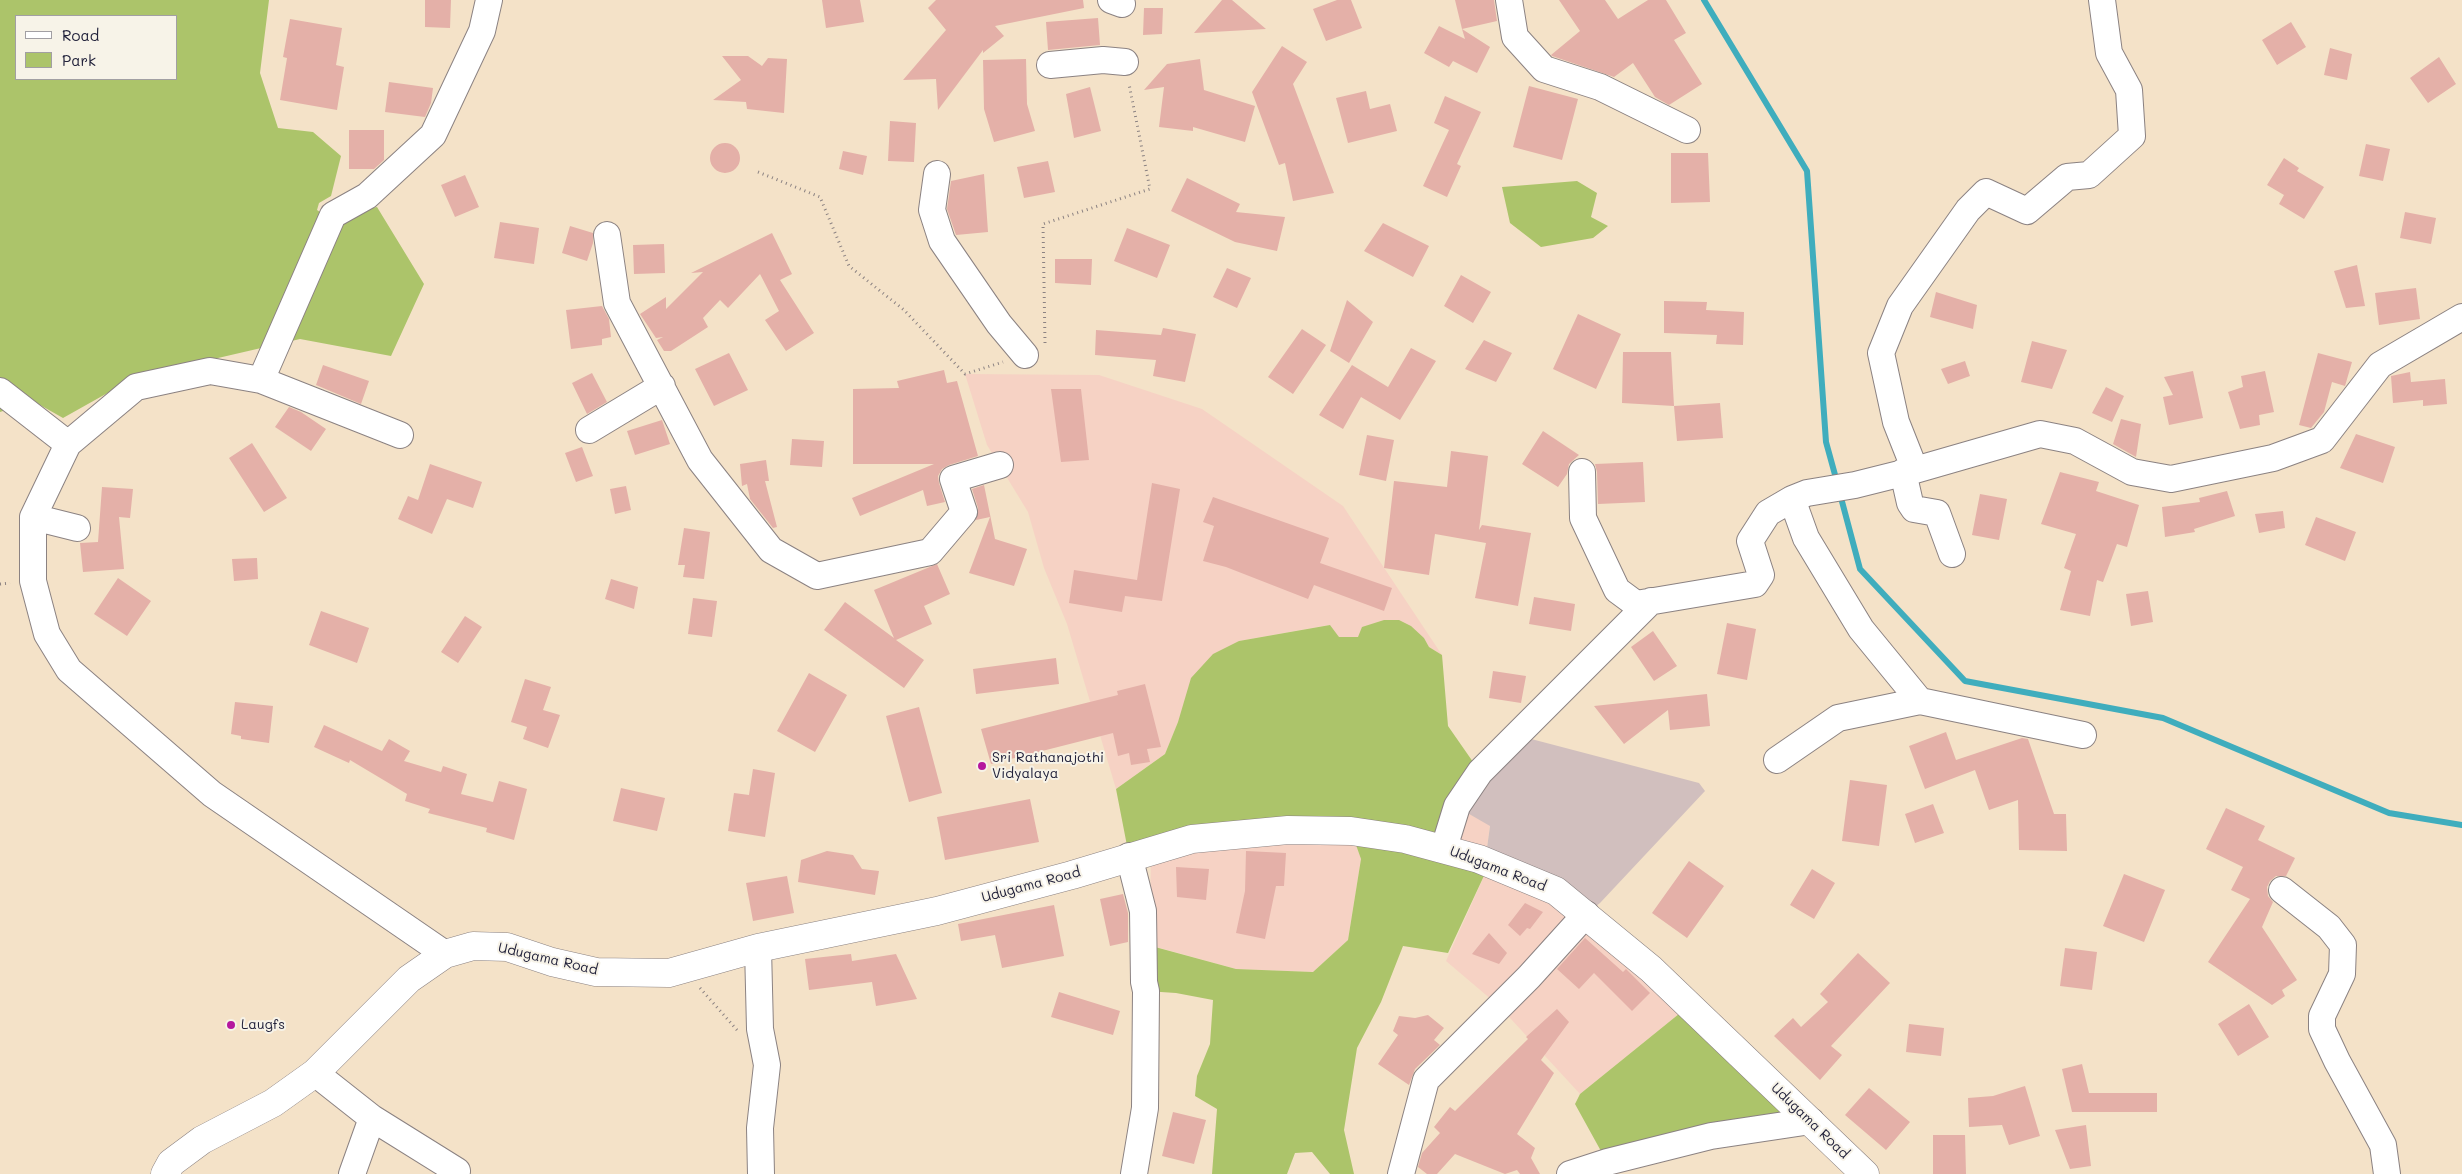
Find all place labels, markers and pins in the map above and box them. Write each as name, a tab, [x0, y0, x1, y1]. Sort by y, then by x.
place label: Sri Rathanajothi Vidyalaya	[992, 750, 1104, 782]
marker: Sri Rathanajothi Vidyalaya	[976, 760, 988, 772]
place label: Laugfs	[241, 1017, 285, 1033]
marker: Laugfs	[225, 1019, 237, 1031]

